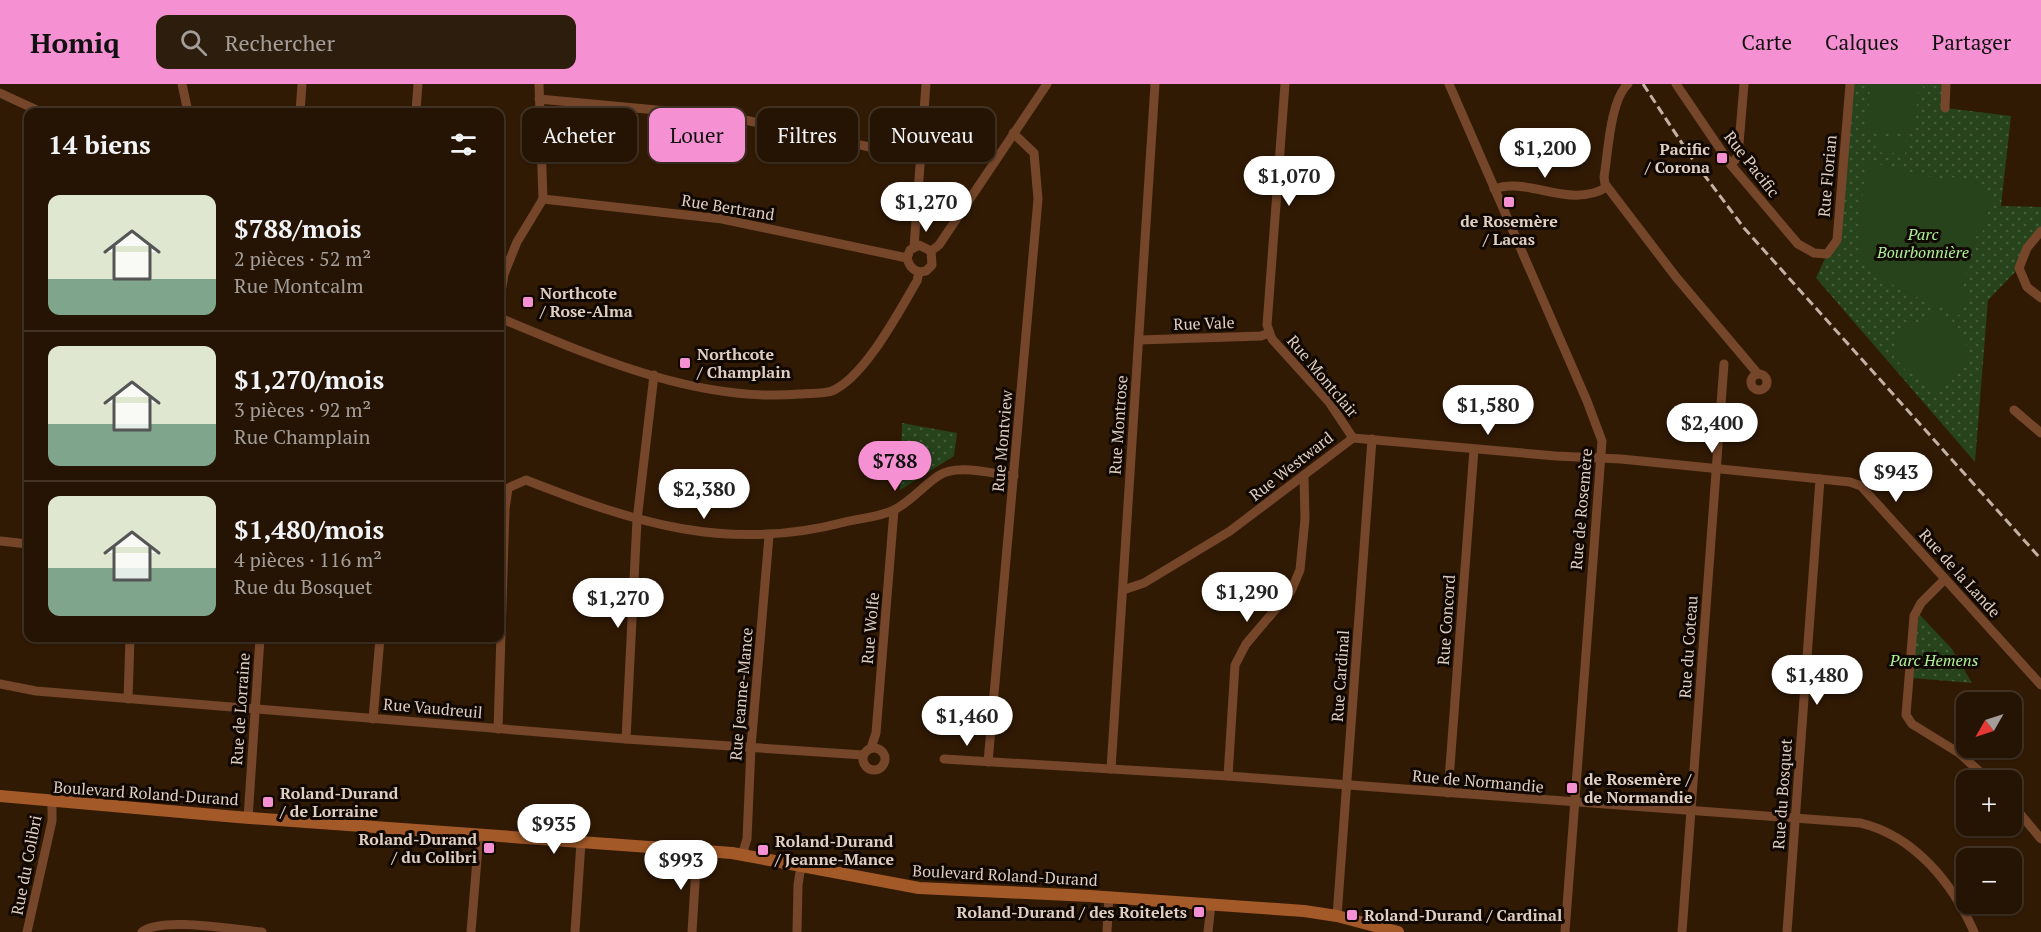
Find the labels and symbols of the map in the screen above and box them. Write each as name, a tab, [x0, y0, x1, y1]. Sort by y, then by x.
street label: Rue Pacific	[1719, 126, 1785, 202]
pin: $1,200	[1496, 128, 1594, 179]
street label: Rue Florian	[1812, 134, 1842, 218]
place label: Pacific / Corona	[1644, 138, 1710, 178]
marker: Pacific / Corona	[1715, 151, 1729, 165]
pin: $1,070	[1240, 156, 1338, 207]
pin: $1,270	[877, 182, 975, 233]
street label: Rue Bertrand	[680, 189, 776, 225]
marker: de Rosemère / Lacas	[1502, 195, 1516, 209]
place label: de Rosemère / Lacas	[1460, 210, 1558, 250]
park label: Parc Bourbonnière	[1876, 223, 1969, 263]
place label: Northcote / Rose-Alma	[539, 282, 633, 322]
marker: Northcote / Rose-Alma	[521, 295, 535, 309]
street label: Rue Vale	[1173, 311, 1235, 335]
street label: Rue Montclair	[1282, 330, 1364, 422]
place label: Northcote / Champlain	[696, 343, 791, 383]
marker: Northcote / Champlain	[678, 356, 692, 370]
street label: Rue Montrose	[1104, 375, 1132, 475]
pin: $1,580	[1439, 385, 1537, 436]
street label: Rue Montview	[987, 389, 1017, 493]
pin: $2,400	[1663, 403, 1761, 454]
street label: Rue Westward	[1244, 426, 1338, 506]
pin: $788	[859, 441, 931, 492]
street label: Rue de Rosemère	[1565, 447, 1597, 571]
pin: $943	[1860, 452, 1932, 503]
pin: $2,380	[655, 469, 753, 520]
street label: Rue de la Lande	[1914, 524, 2006, 622]
pin: $1,290	[1198, 572, 1296, 623]
street label: Rue Concord	[1432, 574, 1460, 666]
pin: $1,270	[569, 578, 667, 629]
street label: Rue Wolfe	[856, 591, 884, 665]
street label: Rue du Coteau	[1673, 595, 1703, 699]
street label: Rue Jeanne-Mance	[724, 627, 758, 761]
street label: Rue Cardinal	[1326, 629, 1354, 723]
park label: Parc Hemens	[1889, 649, 1979, 671]
street label: Rue de Lorraine	[225, 652, 255, 766]
pin: $1,480	[1768, 655, 1866, 706]
north arrow	[1956, 692, 2022, 758]
street label: Rue Vaudreuil	[382, 693, 484, 723]
pin: $1,460	[918, 696, 1016, 747]
street label: Rue du Bosquet	[1767, 738, 1797, 850]
street label: Rue de Normandie	[1411, 764, 1545, 798]
place label: de Rosemère / de Normandie	[1584, 768, 1693, 808]
street label: Boulevard Roland-Durand	[53, 776, 239, 810]
marker: de Rosemère / de Normandie	[1565, 781, 1579, 795]
place label: Roland-Durand / de Lorraine	[279, 782, 399, 822]
marker: Roland-Durand / de Lorraine	[261, 795, 275, 809]
pin: $935	[518, 804, 590, 855]
street label: Rue du Colibri	[6, 813, 47, 917]
place label: Roland-Durand / du Colibri	[359, 828, 477, 868]
place label: Roland-Durand / Jeanne-Mance	[774, 830, 895, 870]
pin: $993	[645, 840, 717, 891]
marker: Roland-Durand / du Colibri	[482, 841, 496, 855]
marker: Roland-Durand / Jeanne-Mance	[756, 843, 770, 857]
street label: Boulevard Roland-Durand	[912, 859, 1098, 891]
place label: Roland-Durand / des Roitelets	[957, 901, 1187, 923]
place label: Roland-Durand / Cardinal	[1364, 904, 1562, 926]
marker: Roland-Durand / des Roitelets	[1192, 905, 1206, 919]
marker: Roland-Durand / Cardinal	[1345, 908, 1359, 922]

